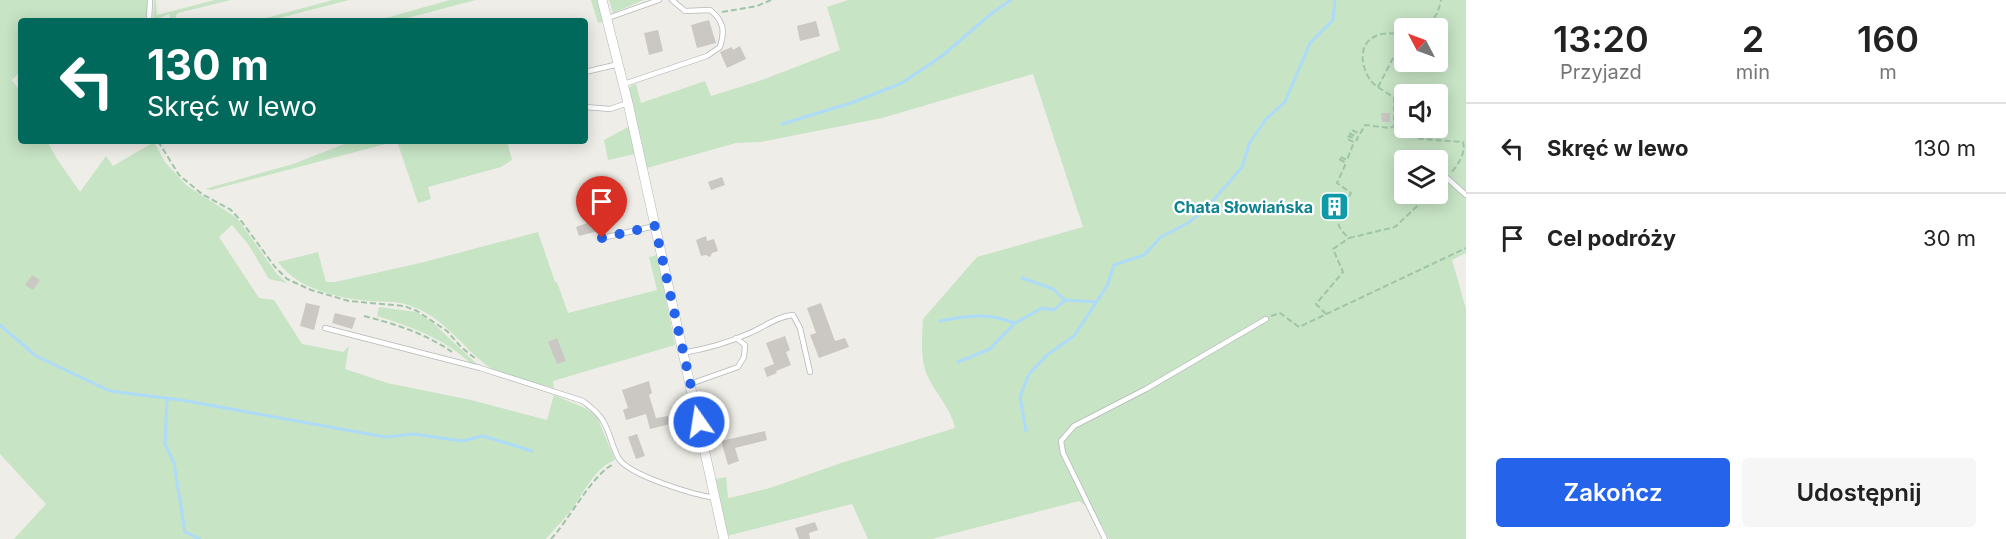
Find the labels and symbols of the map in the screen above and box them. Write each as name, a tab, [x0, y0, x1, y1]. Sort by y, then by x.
north arrow	[1394, 18, 1448, 72]
pin	[576, 176, 627, 238]
building icon: Chata Słowiańska	[1318, 191, 1350, 223]
place label: Chata Słowiańska	[1174, 197, 1313, 217]
position arrow	[667, 390, 731, 454]

